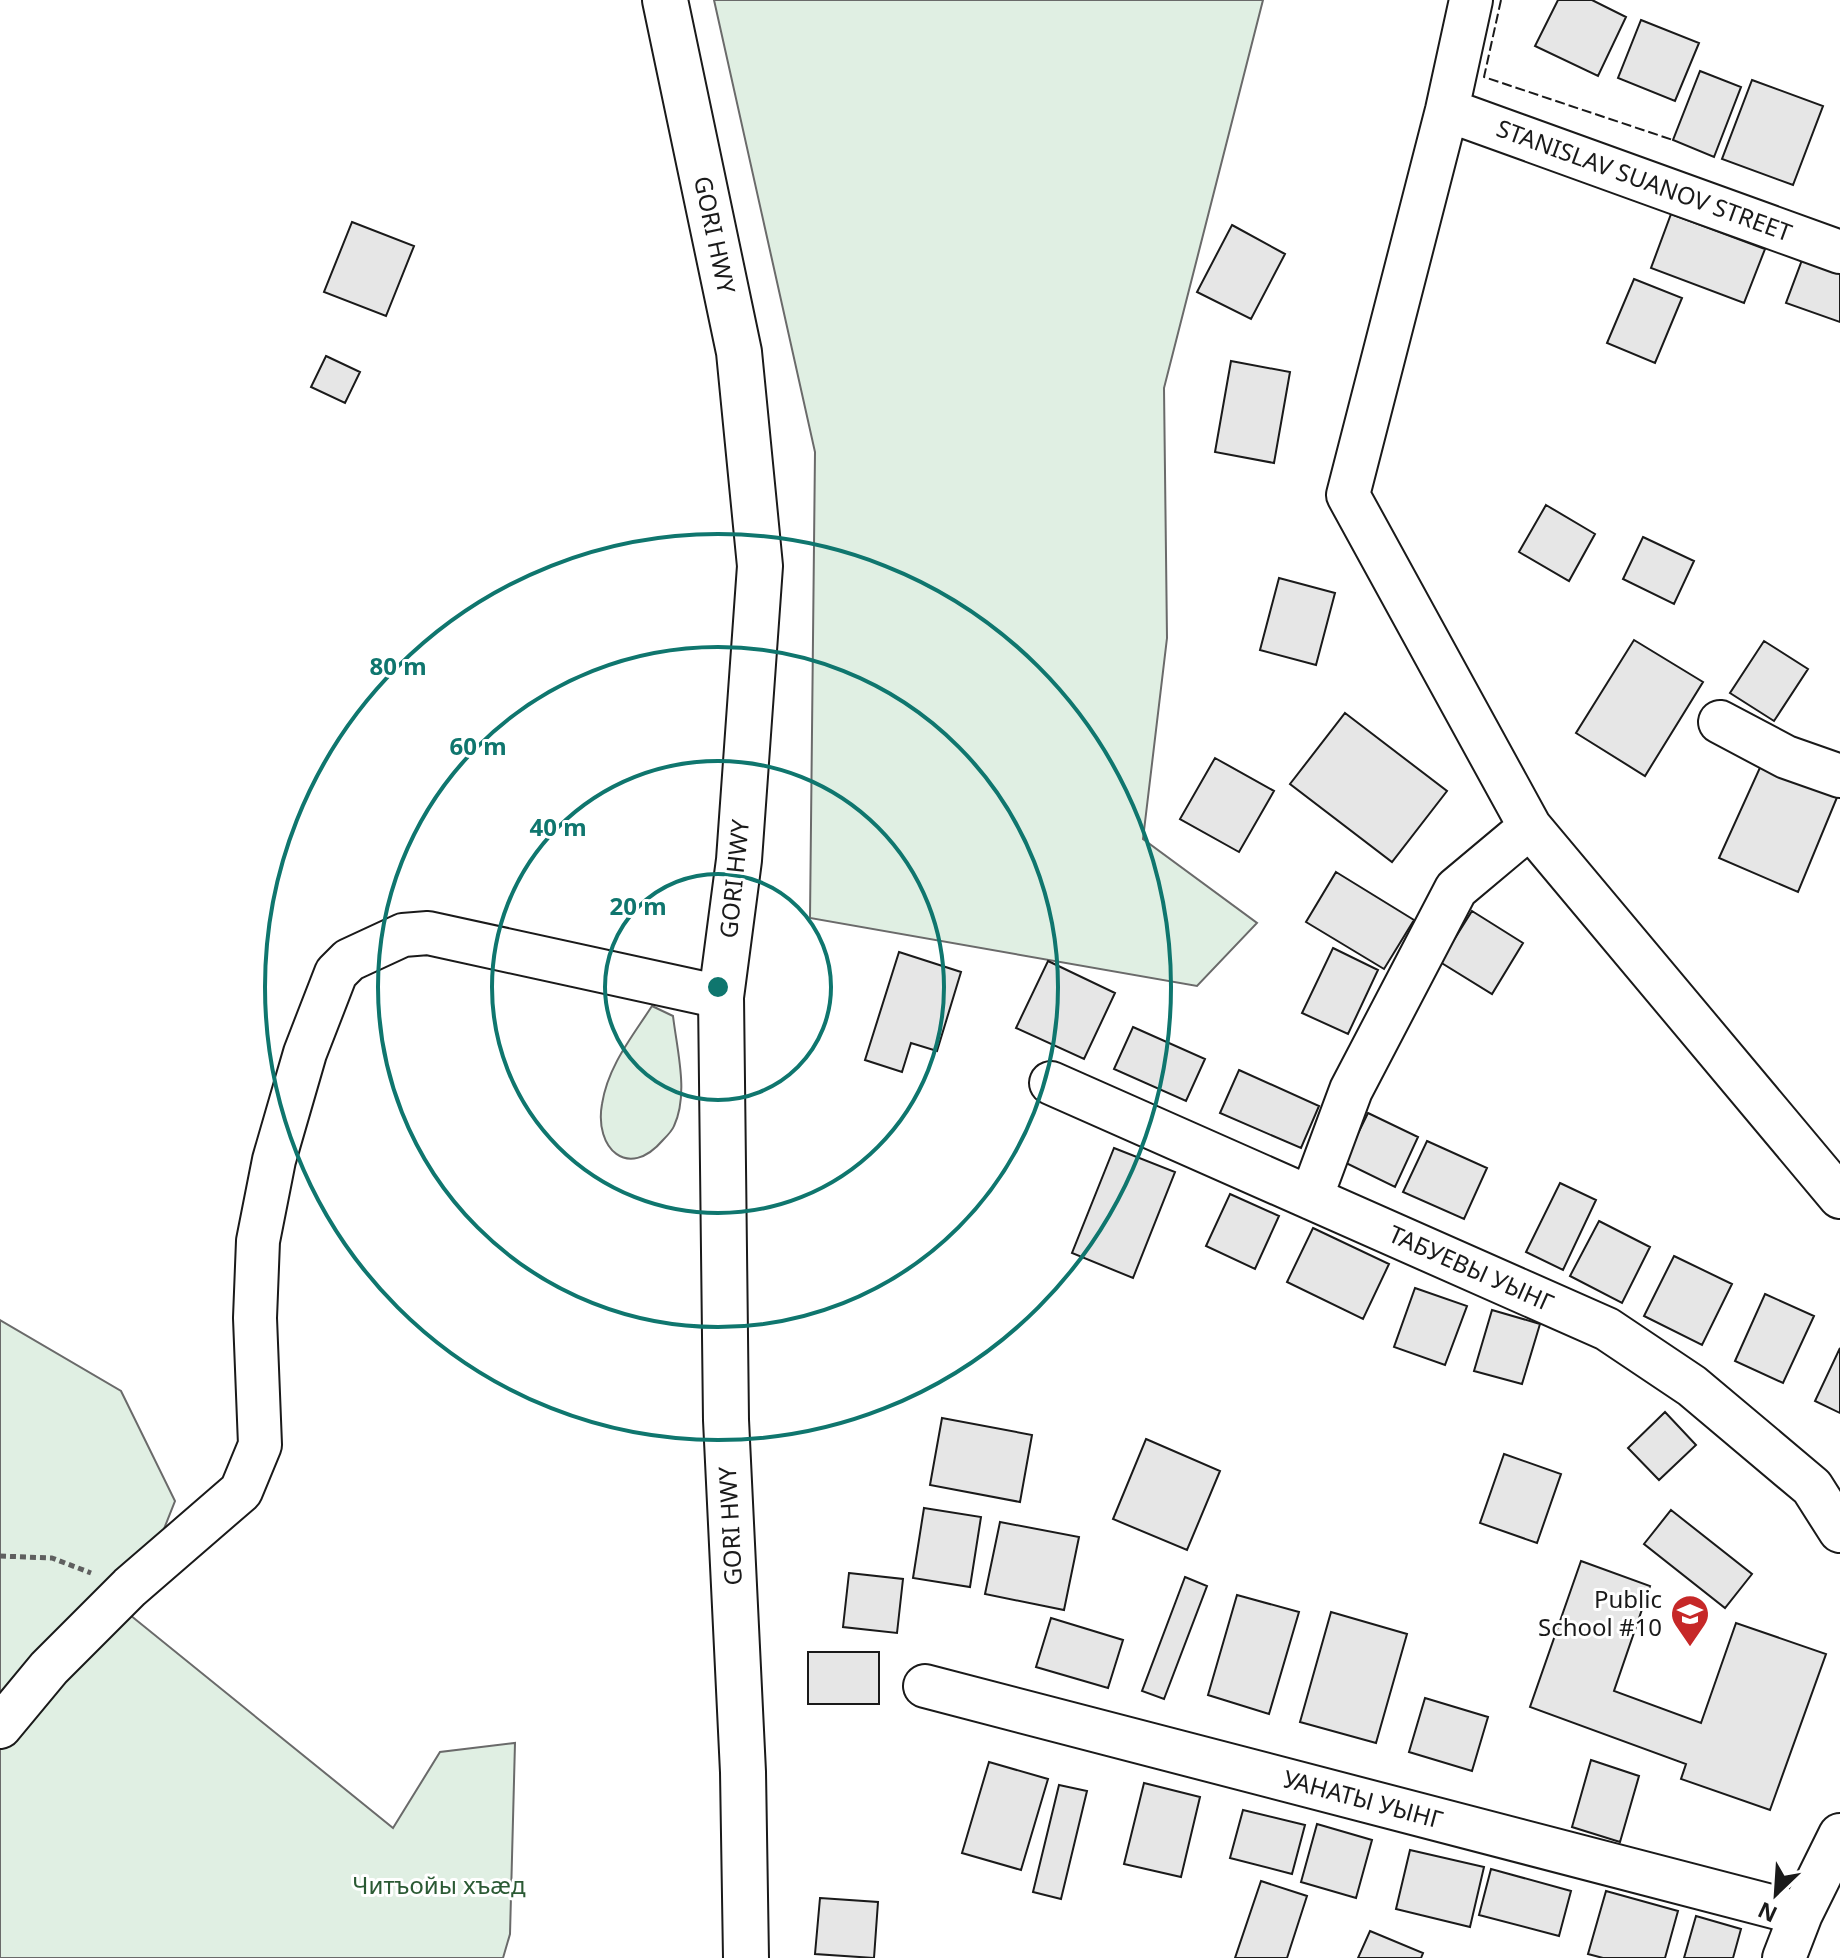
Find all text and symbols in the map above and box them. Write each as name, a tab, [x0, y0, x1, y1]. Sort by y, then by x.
street label: STANISLAV SUANOV STREET	[1492, 111, 1797, 249]
street label: GORI HWY	[687, 173, 744, 297]
text: 80 m	[369, 649, 427, 682]
text: 60 m	[449, 729, 507, 762]
text: 40 m	[529, 810, 587, 843]
street label: GORI HWY	[711, 817, 756, 940]
text: 20 m	[609, 889, 667, 922]
centre of rings	[704, 973, 732, 1001]
street label: ТАБУЕВЫ УЫНГ	[1384, 1217, 1559, 1319]
street label: GORI HWY	[710, 1465, 749, 1586]
place label: Public School #10	[1538, 1582, 1662, 1643]
school or university icon: Public School #10	[1669, 1593, 1711, 1648]
street label: УАНАТЫ УЫНГ	[1280, 1761, 1447, 1836]
north arrow	[1736, 1854, 1816, 1934]
park label: Читъойы хъæд	[352, 1868, 526, 1901]
text: N	[1753, 1896, 1782, 1930]

